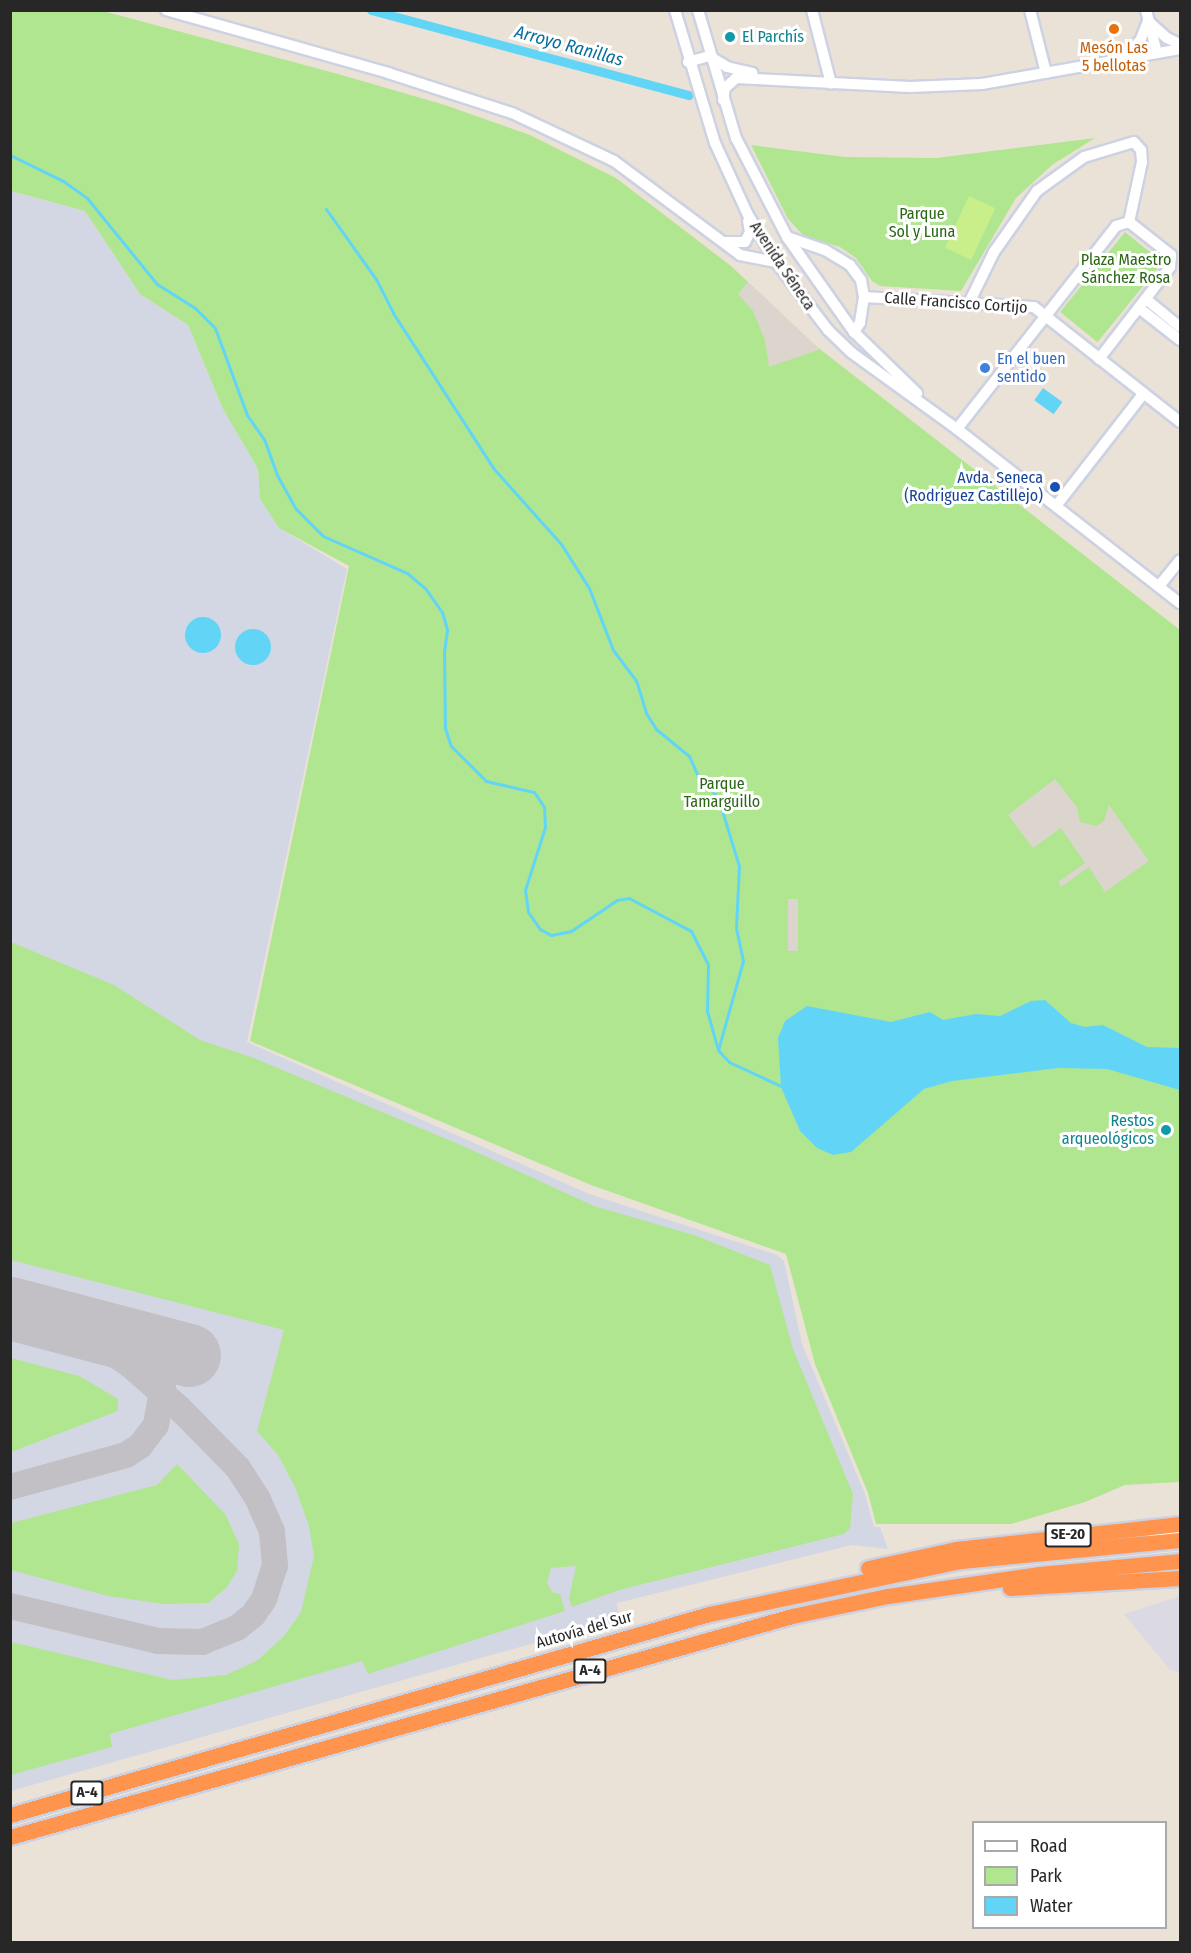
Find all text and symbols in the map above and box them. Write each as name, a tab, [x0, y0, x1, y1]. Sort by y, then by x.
water label: Arroyo Ranillas	[512, 21, 626, 71]
marker: Mesón Las 5 bellotas	[1107, 22, 1121, 36]
place label: El Parchís	[742, 27, 804, 47]
marker: El Parchís	[723, 30, 737, 44]
place label: Mesón Las 5 bellotas	[1080, 38, 1148, 76]
park label: Parque Sol y Luna	[889, 204, 955, 242]
street label: Avenida Séneca	[745, 218, 819, 314]
park label: Plaza Maestro Sánchez Rosa	[1081, 250, 1171, 288]
street label: Calle Francisco Cortijo	[884, 288, 1028, 318]
place label: En el buen sentido	[997, 349, 1066, 387]
marker: En el buen sentido	[978, 361, 992, 375]
place label: Avda. Seneca (Rodriguez Castillejo)	[904, 468, 1043, 506]
marker: Avda. Seneca (Rodriguez Castillejo)	[1048, 480, 1062, 494]
park label: Parque Tamarguillo	[684, 774, 760, 812]
place label: Restos arqueológicos	[1062, 1111, 1154, 1149]
marker: Restos arqueológicos	[1159, 1123, 1173, 1137]
road number: SE-20	[1044, 1523, 1092, 1547]
street label: Autovía del Sur	[534, 1607, 634, 1653]
road number: A-4	[572, 1659, 608, 1683]
road number: A-4	[69, 1781, 105, 1805]
legend	[972, 1821, 1167, 1929]
text: Road	[1030, 1835, 1067, 1857]
text: Park	[1030, 1865, 1062, 1887]
text: Water	[1030, 1895, 1073, 1917]

